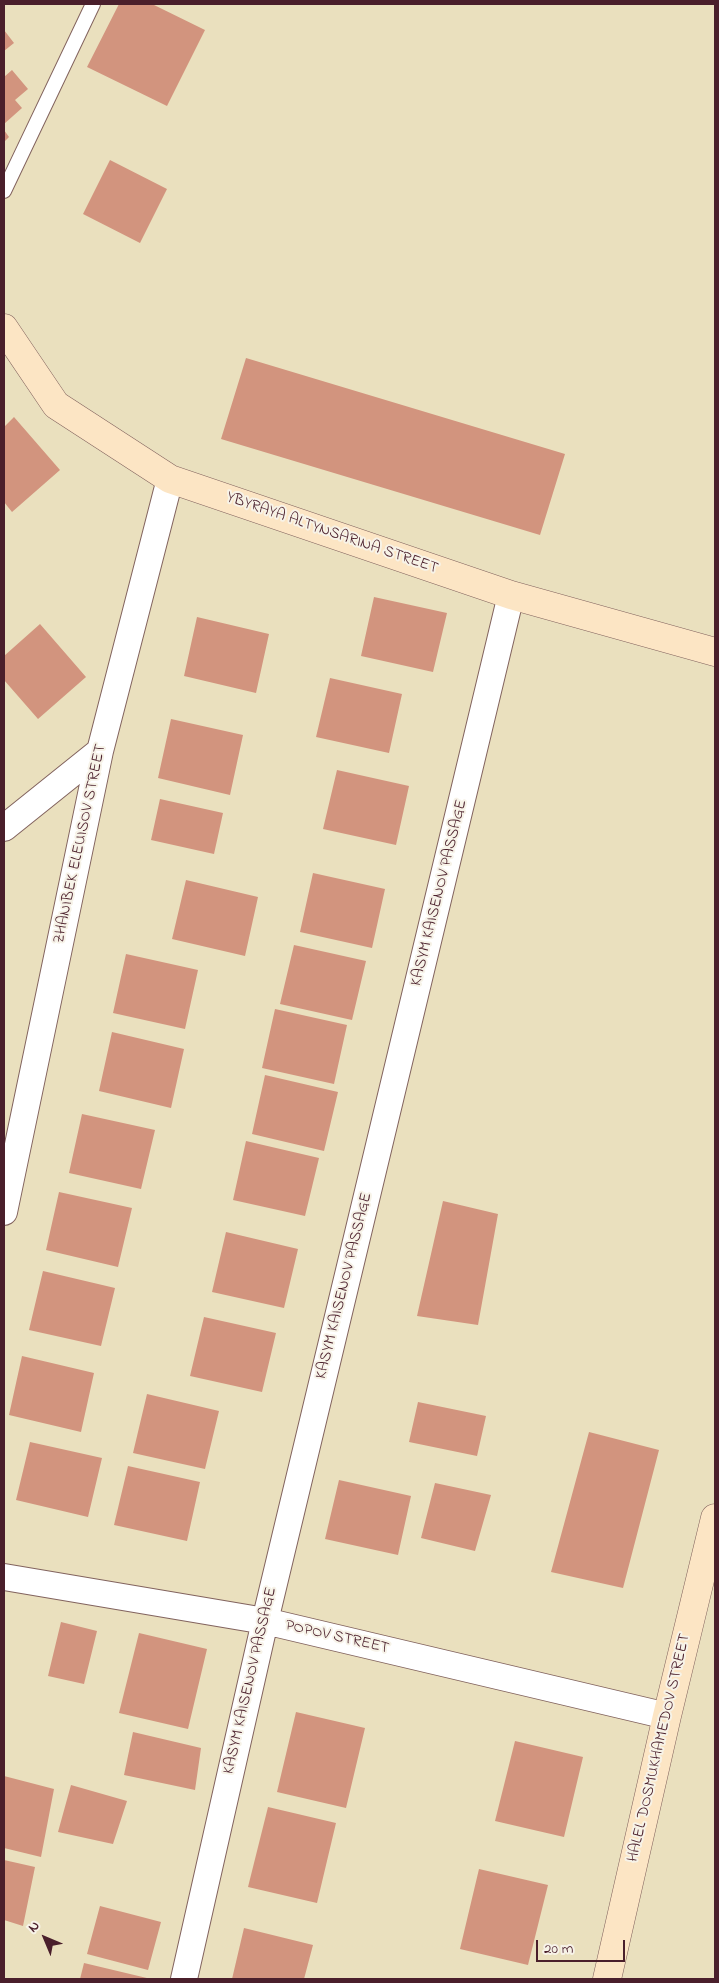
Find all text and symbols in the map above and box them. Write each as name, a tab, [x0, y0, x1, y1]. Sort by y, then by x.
street label: YBYRAYA ALTYNSARINA STREET	[224, 489, 440, 579]
street label: ZHANIBEK ELEUISOV STREET	[50, 743, 112, 945]
street label: KASYM KAISENOV PASSAGE	[408, 798, 472, 988]
street label: KASYM KAISENOV PASSAGE	[313, 1191, 377, 1381]
street label: KASYM KAISENOV PASSAGE	[220, 1586, 282, 1776]
street label: POPOV STREET	[283, 1617, 391, 1659]
street label: HALEL DOSMUKHAMEDOV STREET	[624, 1632, 696, 1864]
north arrow	[20, 1913, 70, 1963]
text: N	[23, 1916, 45, 1938]
scale bar	[539, 1930, 628, 1962]
text: 20 m	[544, 1938, 573, 1960]

